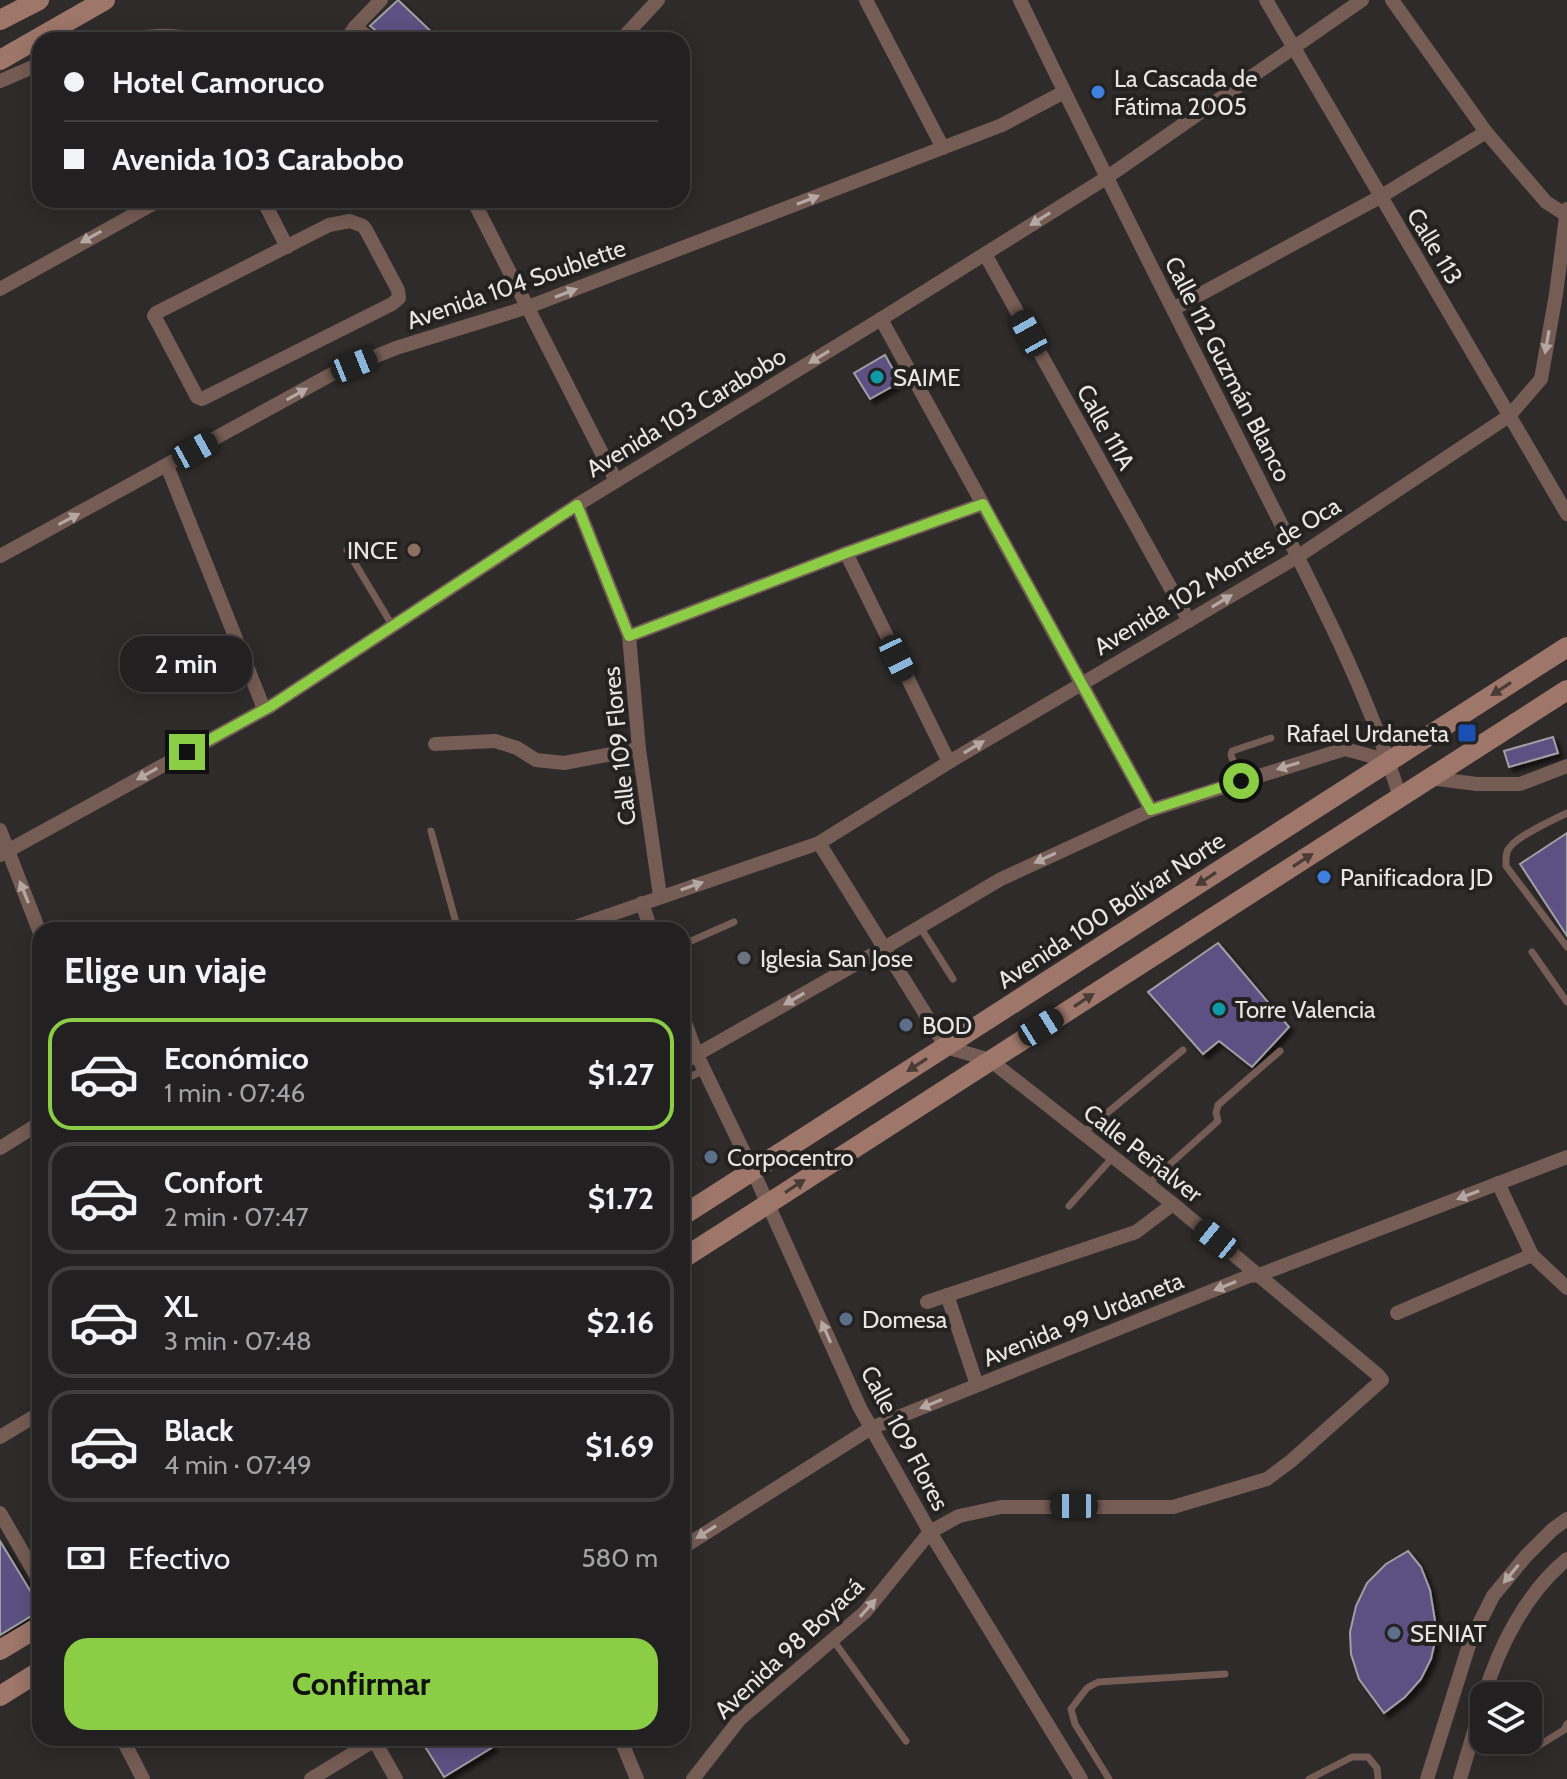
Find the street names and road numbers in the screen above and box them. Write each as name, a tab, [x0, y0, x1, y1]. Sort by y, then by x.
street label: Calle 113	[1401, 203, 1469, 289]
street label: Avenida 104 Soublette	[403, 233, 629, 335]
street label: Calle 112 Guzmán Blanco	[1159, 252, 1297, 486]
street label: Avenida 103 Carabobo	[581, 341, 791, 483]
street label: Calle 111A	[1071, 379, 1141, 475]
street label: Avenida 102 Montes de Oca	[1089, 491, 1346, 661]
street label: Calle 109 Flores	[596, 665, 642, 827]
street label: Avenida 100 Bolívar Norte	[992, 826, 1230, 994]
street label: Calle Peñalver	[1078, 1098, 1209, 1209]
street label: Avenida 99 Urdaneta	[979, 1265, 1188, 1372]
street label: Calle 109 Flores	[855, 1361, 955, 1515]
street label: Avenida 98 Boyacá	[708, 1571, 870, 1725]

